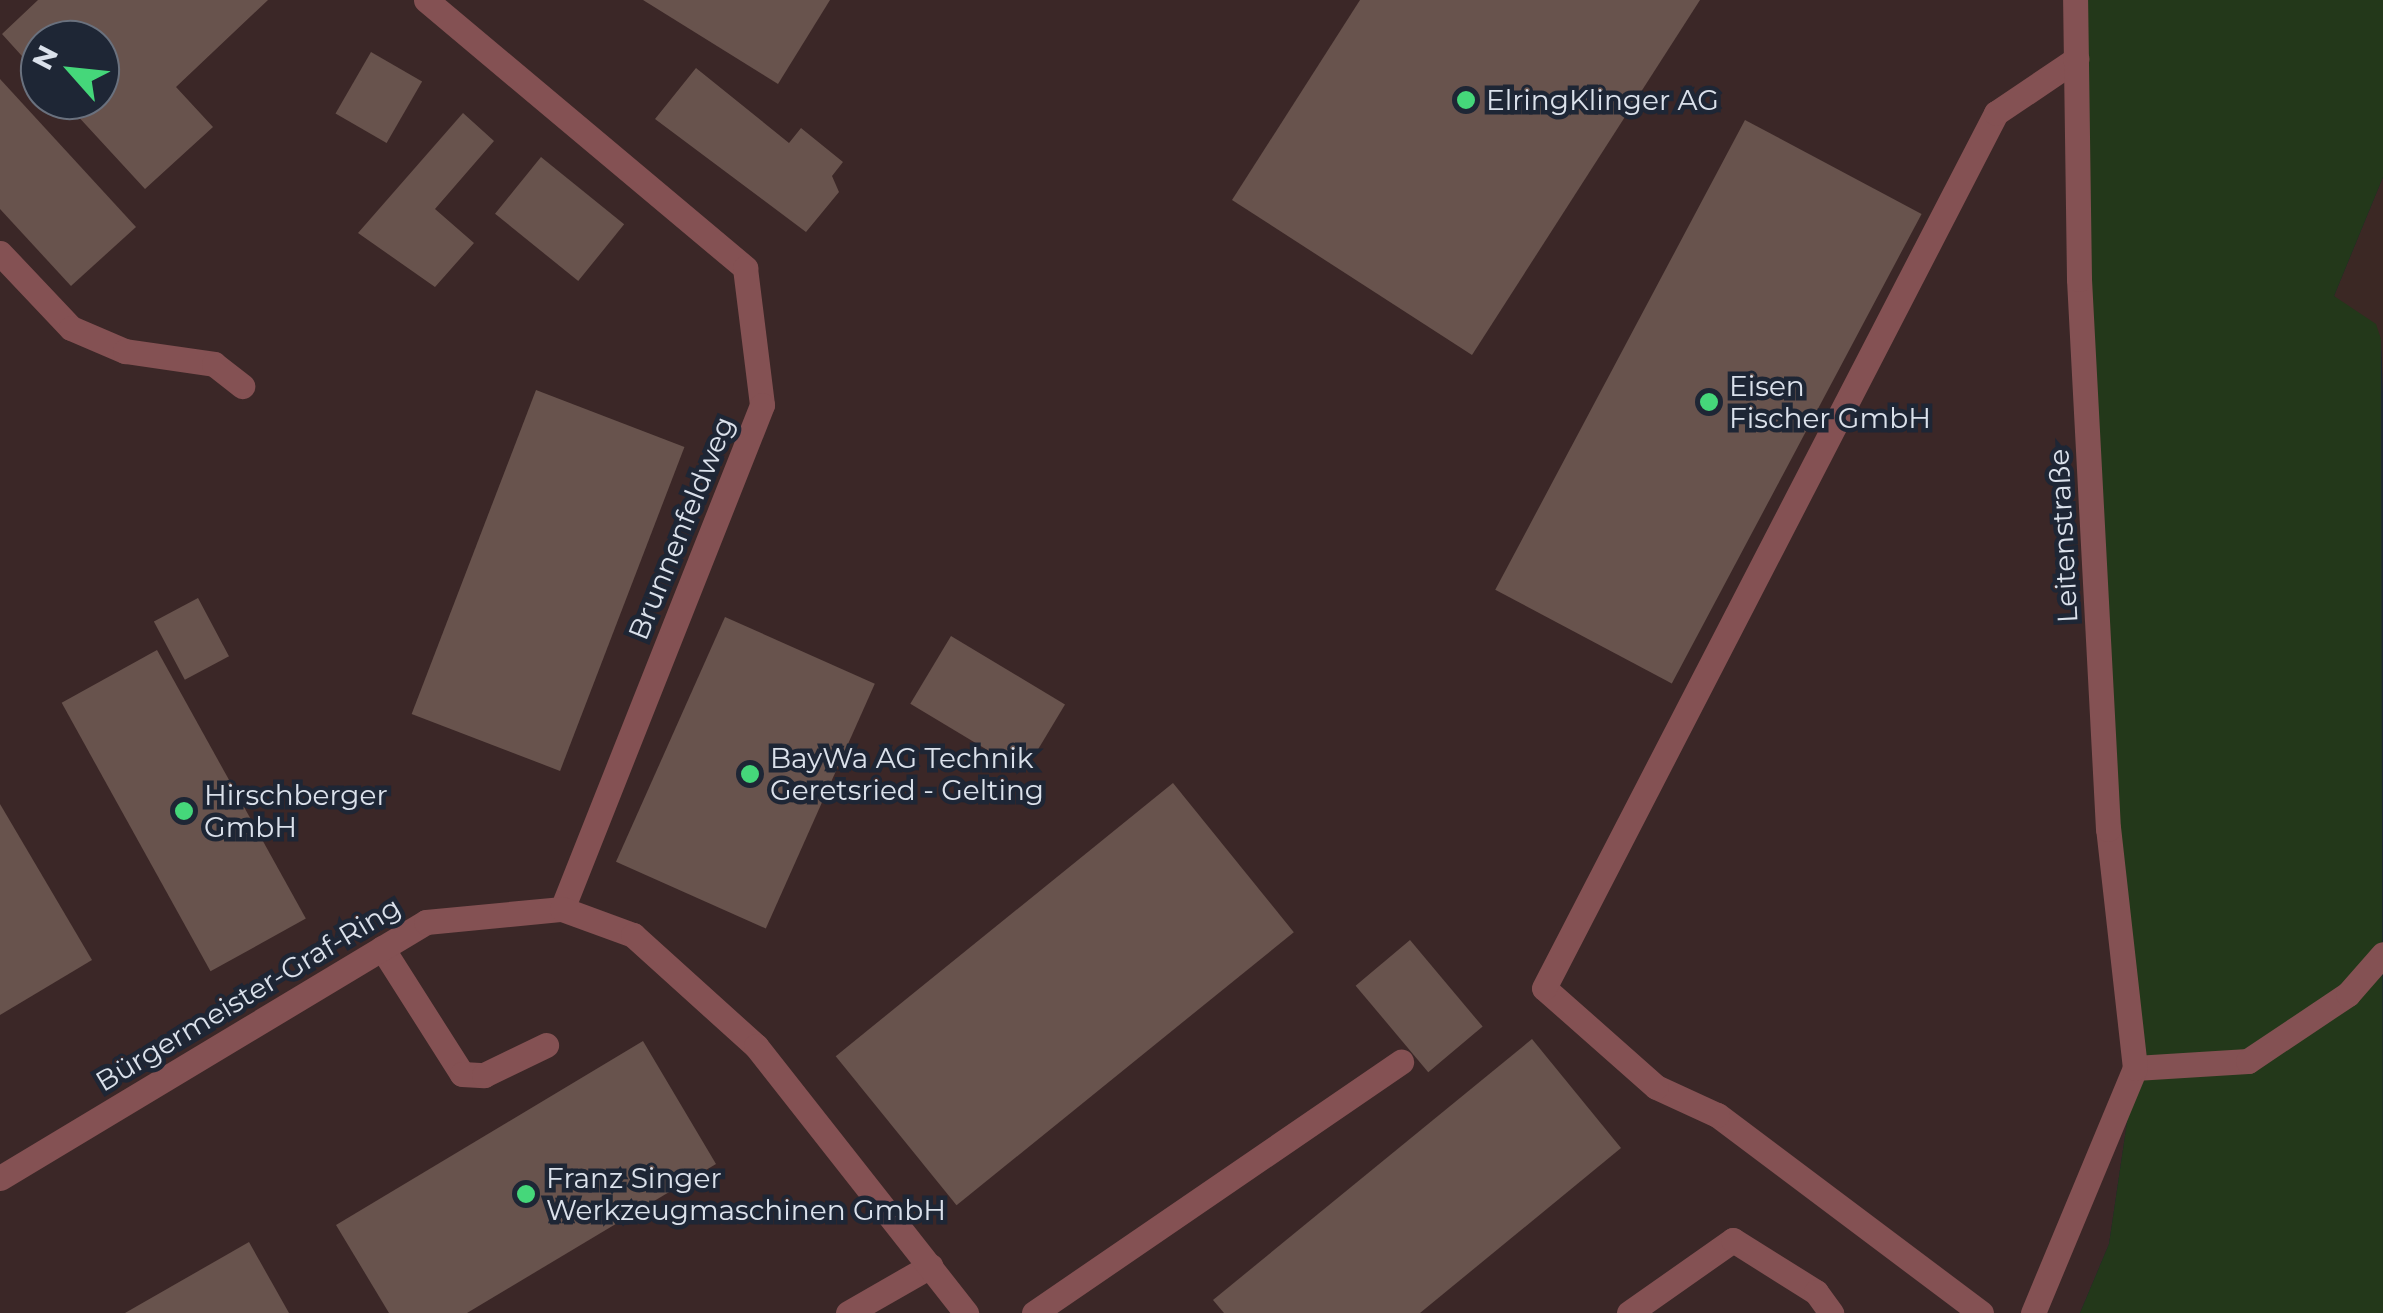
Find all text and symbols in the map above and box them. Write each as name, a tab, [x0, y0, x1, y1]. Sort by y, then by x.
north arrow	[20, 20, 120, 120]
text: N	[25, 39, 65, 75]
place label: ElringKlinger AG	[1486, 83, 1719, 117]
marker: ElringKlinger AG	[1455, 89, 1477, 111]
place label: Eisen Fischer GmbH	[1729, 369, 1931, 435]
marker: Eisen Fischer GmbH	[1698, 391, 1720, 413]
street label: Brunnenfeldweg	[621, 411, 741, 645]
street label: Leitenstraße	[2042, 448, 2084, 624]
place label: BayWa AG Technik Geretsried - Gelting	[770, 741, 1044, 807]
marker: BayWa AG Technik Geretsried - Gelting	[739, 763, 761, 785]
place label: Hirschberger GmbH	[204, 778, 388, 844]
marker: Hirschberger GmbH	[173, 800, 195, 822]
street label: Bürgermeister-Graf-Ring	[90, 890, 406, 1098]
place label: Franz Singer Werkzeugmaschinen GmbH	[546, 1161, 946, 1227]
marker: Franz Singer Werkzeugmaschinen GmbH	[515, 1183, 537, 1205]

